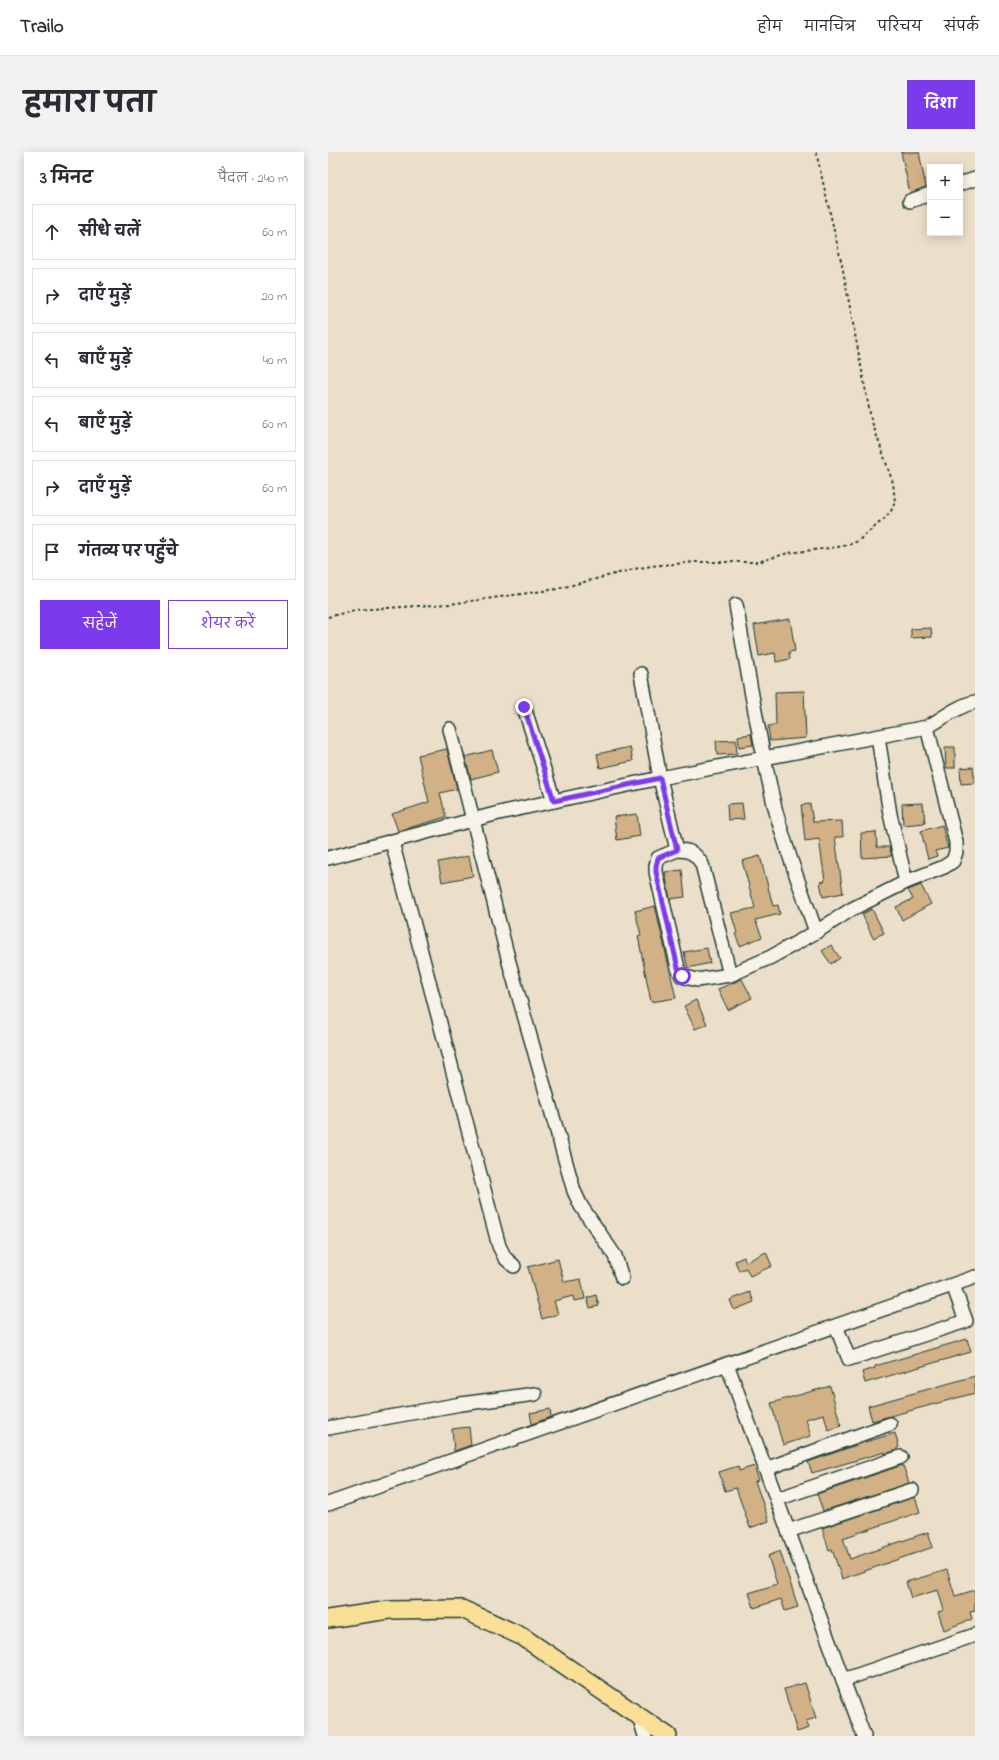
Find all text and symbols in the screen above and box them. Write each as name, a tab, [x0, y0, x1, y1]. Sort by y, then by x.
text: Trailo	[20, 14, 64, 41]
text: होम	[758, 17, 782, 38]
text: मानचित्र	[804, 17, 856, 38]
text: परिचय	[878, 17, 922, 38]
text: संपर्क	[944, 17, 979, 38]
button: दिशा	[907, 80, 975, 129]
text: हमारा पता	[24, 85, 155, 126]
map controls	[927, 164, 963, 236]
button: +	[927, 164, 963, 200]
text: 3 मिनट	[40, 166, 93, 191]
text: पैदल · 240 m	[218, 169, 288, 188]
button: −	[927, 200, 963, 236]
icon: ahead	[41, 221, 63, 243]
text: सीधे चलें	[79, 221, 140, 243]
text: 60 m	[262, 223, 287, 242]
icon: right	[41, 285, 63, 307]
text: दाएँ मुड़ें	[79, 285, 131, 307]
text: 20 m	[262, 287, 287, 306]
icon: left	[41, 349, 63, 371]
text: बाएँ मुड़ें	[79, 349, 132, 371]
text: 40 m	[263, 351, 287, 370]
icon: left	[41, 413, 63, 435]
text: बाएँ मुड़ें	[79, 413, 132, 435]
text: 60 m	[262, 415, 287, 434]
icon: right	[41, 477, 63, 499]
text: दाएँ मुड़ें	[79, 477, 131, 499]
text: 60 m	[262, 479, 287, 498]
icon: arrive	[41, 541, 63, 563]
text: गंतव्य पर पहुँचे	[79, 541, 178, 563]
button: सहेजें	[40, 600, 160, 649]
button: शेयर करें	[168, 600, 288, 649]
route end	[515, 698, 533, 716]
route start	[673, 967, 691, 985]

